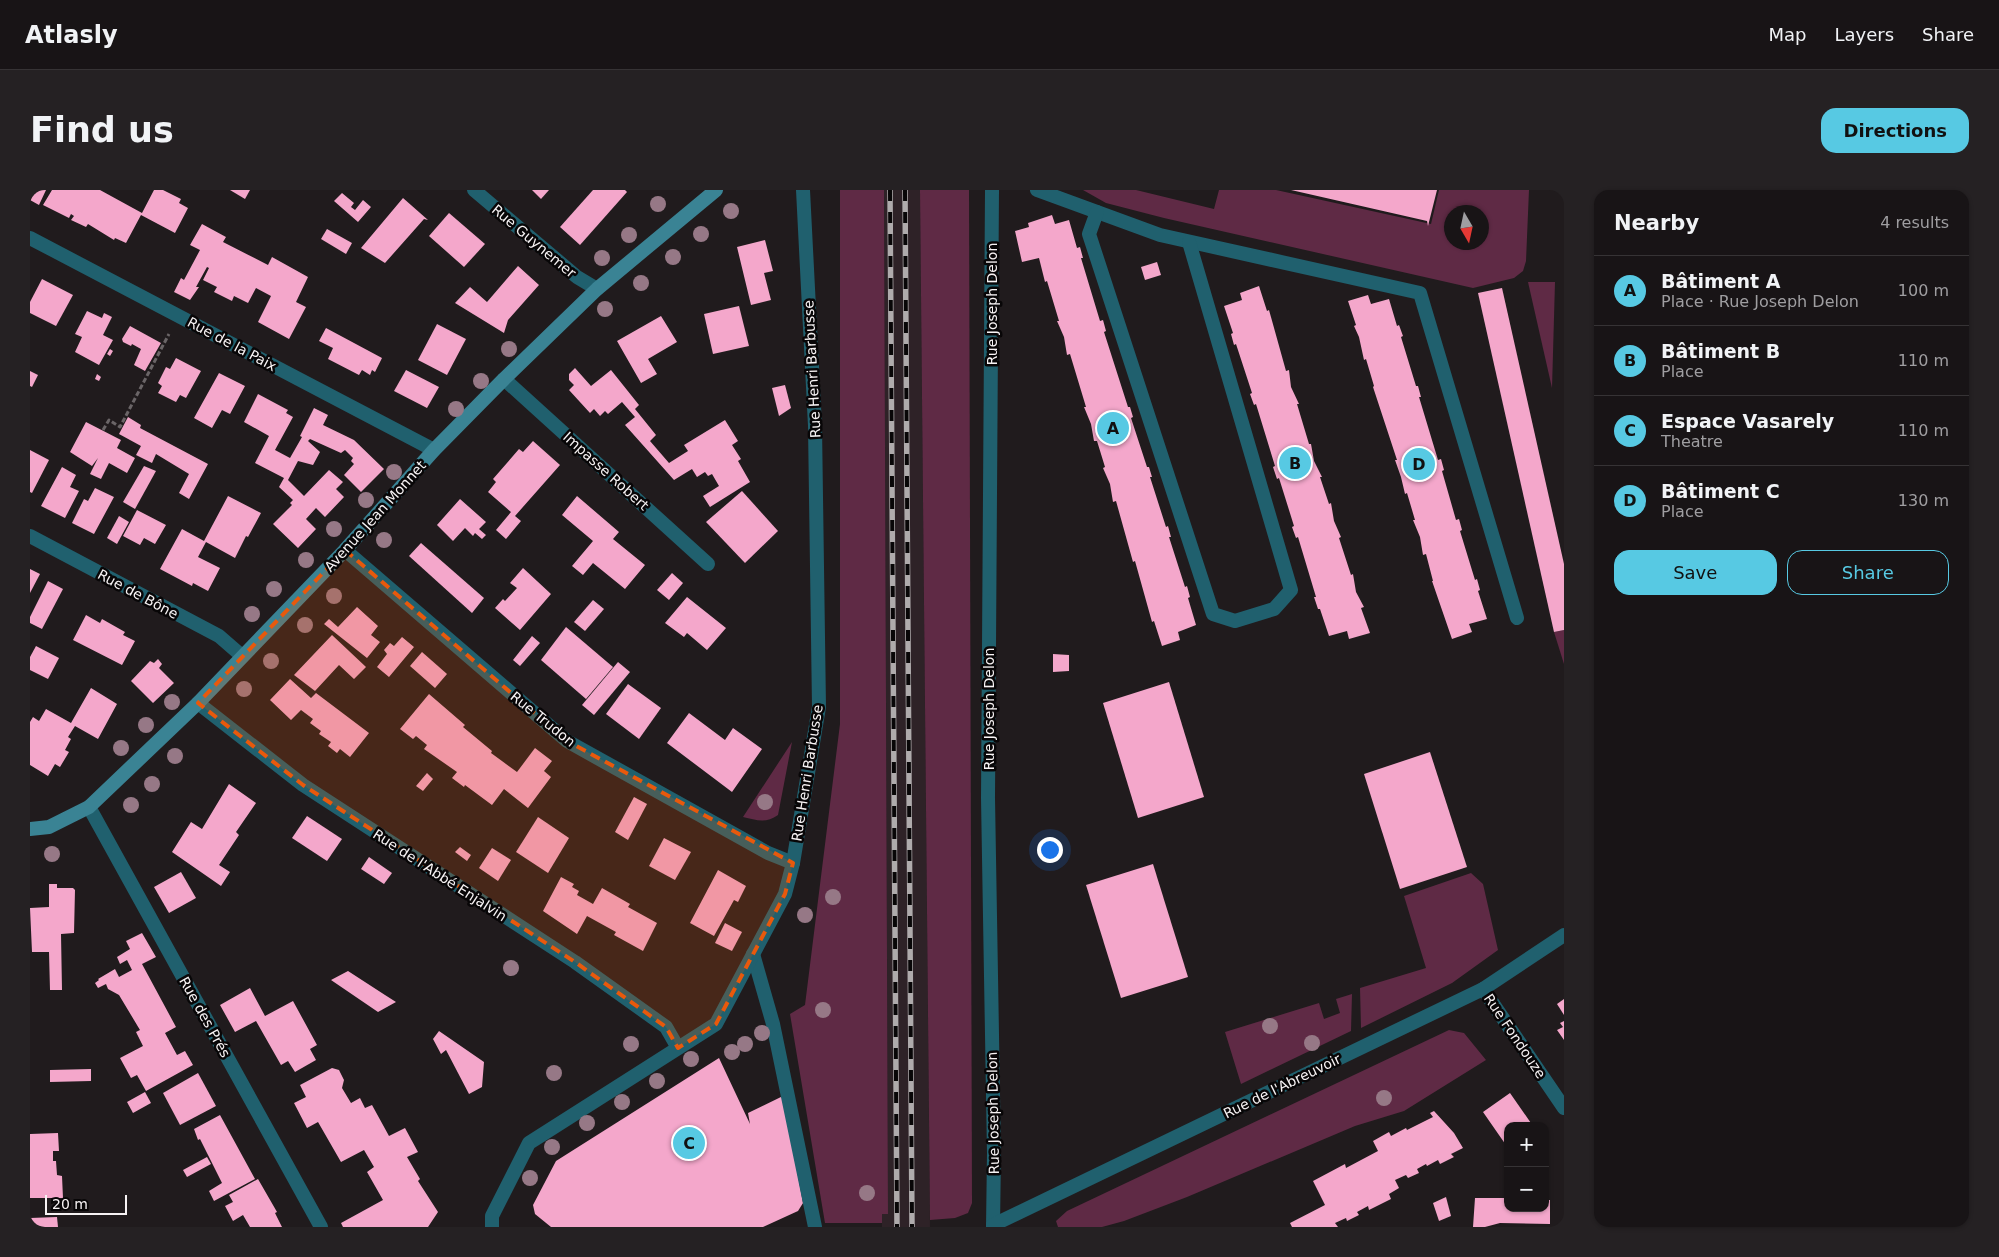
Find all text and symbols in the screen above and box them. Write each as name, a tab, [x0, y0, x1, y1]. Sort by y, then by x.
text: Atlasly	[25, 21, 118, 49]
text: Map	[1768, 24, 1806, 45]
text: Layers	[1834, 24, 1894, 45]
text: Share	[1922, 24, 1974, 45]
button: Directions	[1821, 108, 1969, 153]
text: Find us	[30, 110, 174, 150]
street label: Rue Guynemer	[489, 201, 579, 281]
north arrow	[1444, 205, 1489, 250]
text: Nearby	[1614, 211, 1699, 235]
text: 4 results	[1880, 213, 1949, 232]
street label: Rue Joseph Delon	[984, 243, 1000, 365]
text: Bâtiment A	[1661, 270, 1781, 292]
text: A	[1624, 281, 1636, 300]
text: 100 m	[1898, 281, 1949, 300]
text: Place · Rue Joseph Delon	[1661, 292, 1859, 311]
street label: Rue Henri Barbusse	[800, 300, 824, 438]
street label: Rue de la Paix	[185, 314, 279, 374]
text: Bâtiment B	[1661, 340, 1780, 362]
text: B	[1624, 351, 1636, 370]
text: 110 m	[1898, 351, 1949, 370]
text: Place	[1661, 362, 1704, 381]
pin: A	[1097, 409, 1129, 447]
text: Espace Vasarely	[1661, 410, 1834, 432]
text: C	[1624, 421, 1636, 440]
text: 110 m	[1898, 421, 1949, 440]
street label: Impasse Robert	[560, 428, 652, 514]
text: Theatre	[1661, 432, 1723, 451]
pin: B	[1279, 444, 1311, 482]
pin: D	[1403, 445, 1435, 483]
street label: Avenue Jean Monnet	[321, 457, 429, 575]
text: Bâtiment C	[1661, 480, 1780, 502]
text: D	[1623, 491, 1637, 510]
text: 130 m	[1898, 491, 1949, 510]
text: Place	[1661, 502, 1704, 521]
button: Save	[1614, 550, 1777, 595]
button: Share	[1787, 550, 1949, 595]
street label: Rue de Bône	[95, 566, 181, 622]
street label: Rue Joseph Delon	[981, 648, 997, 770]
street label: Rue Trudon	[507, 688, 579, 750]
street label: Rue Henri Barbusse	[788, 704, 826, 842]
street label: Rue de l'Abbé Enjalvin	[370, 826, 510, 924]
your location	[1037, 837, 1063, 863]
street label: Rue des Prés	[176, 974, 234, 1060]
street label: Rue Fondouze	[1481, 991, 1549, 1081]
street label: Rue de l'Abreuvoir	[1221, 1051, 1344, 1121]
street label: Rue Joseph Delon	[984, 1052, 1002, 1174]
map controls	[1504, 1122, 1549, 1212]
button: +	[1504, 1122, 1549, 1167]
pin: C	[673, 1124, 705, 1162]
button: −	[1504, 1167, 1549, 1212]
scale bar	[45, 1192, 128, 1215]
text: 20 m	[52, 1196, 88, 1212]

